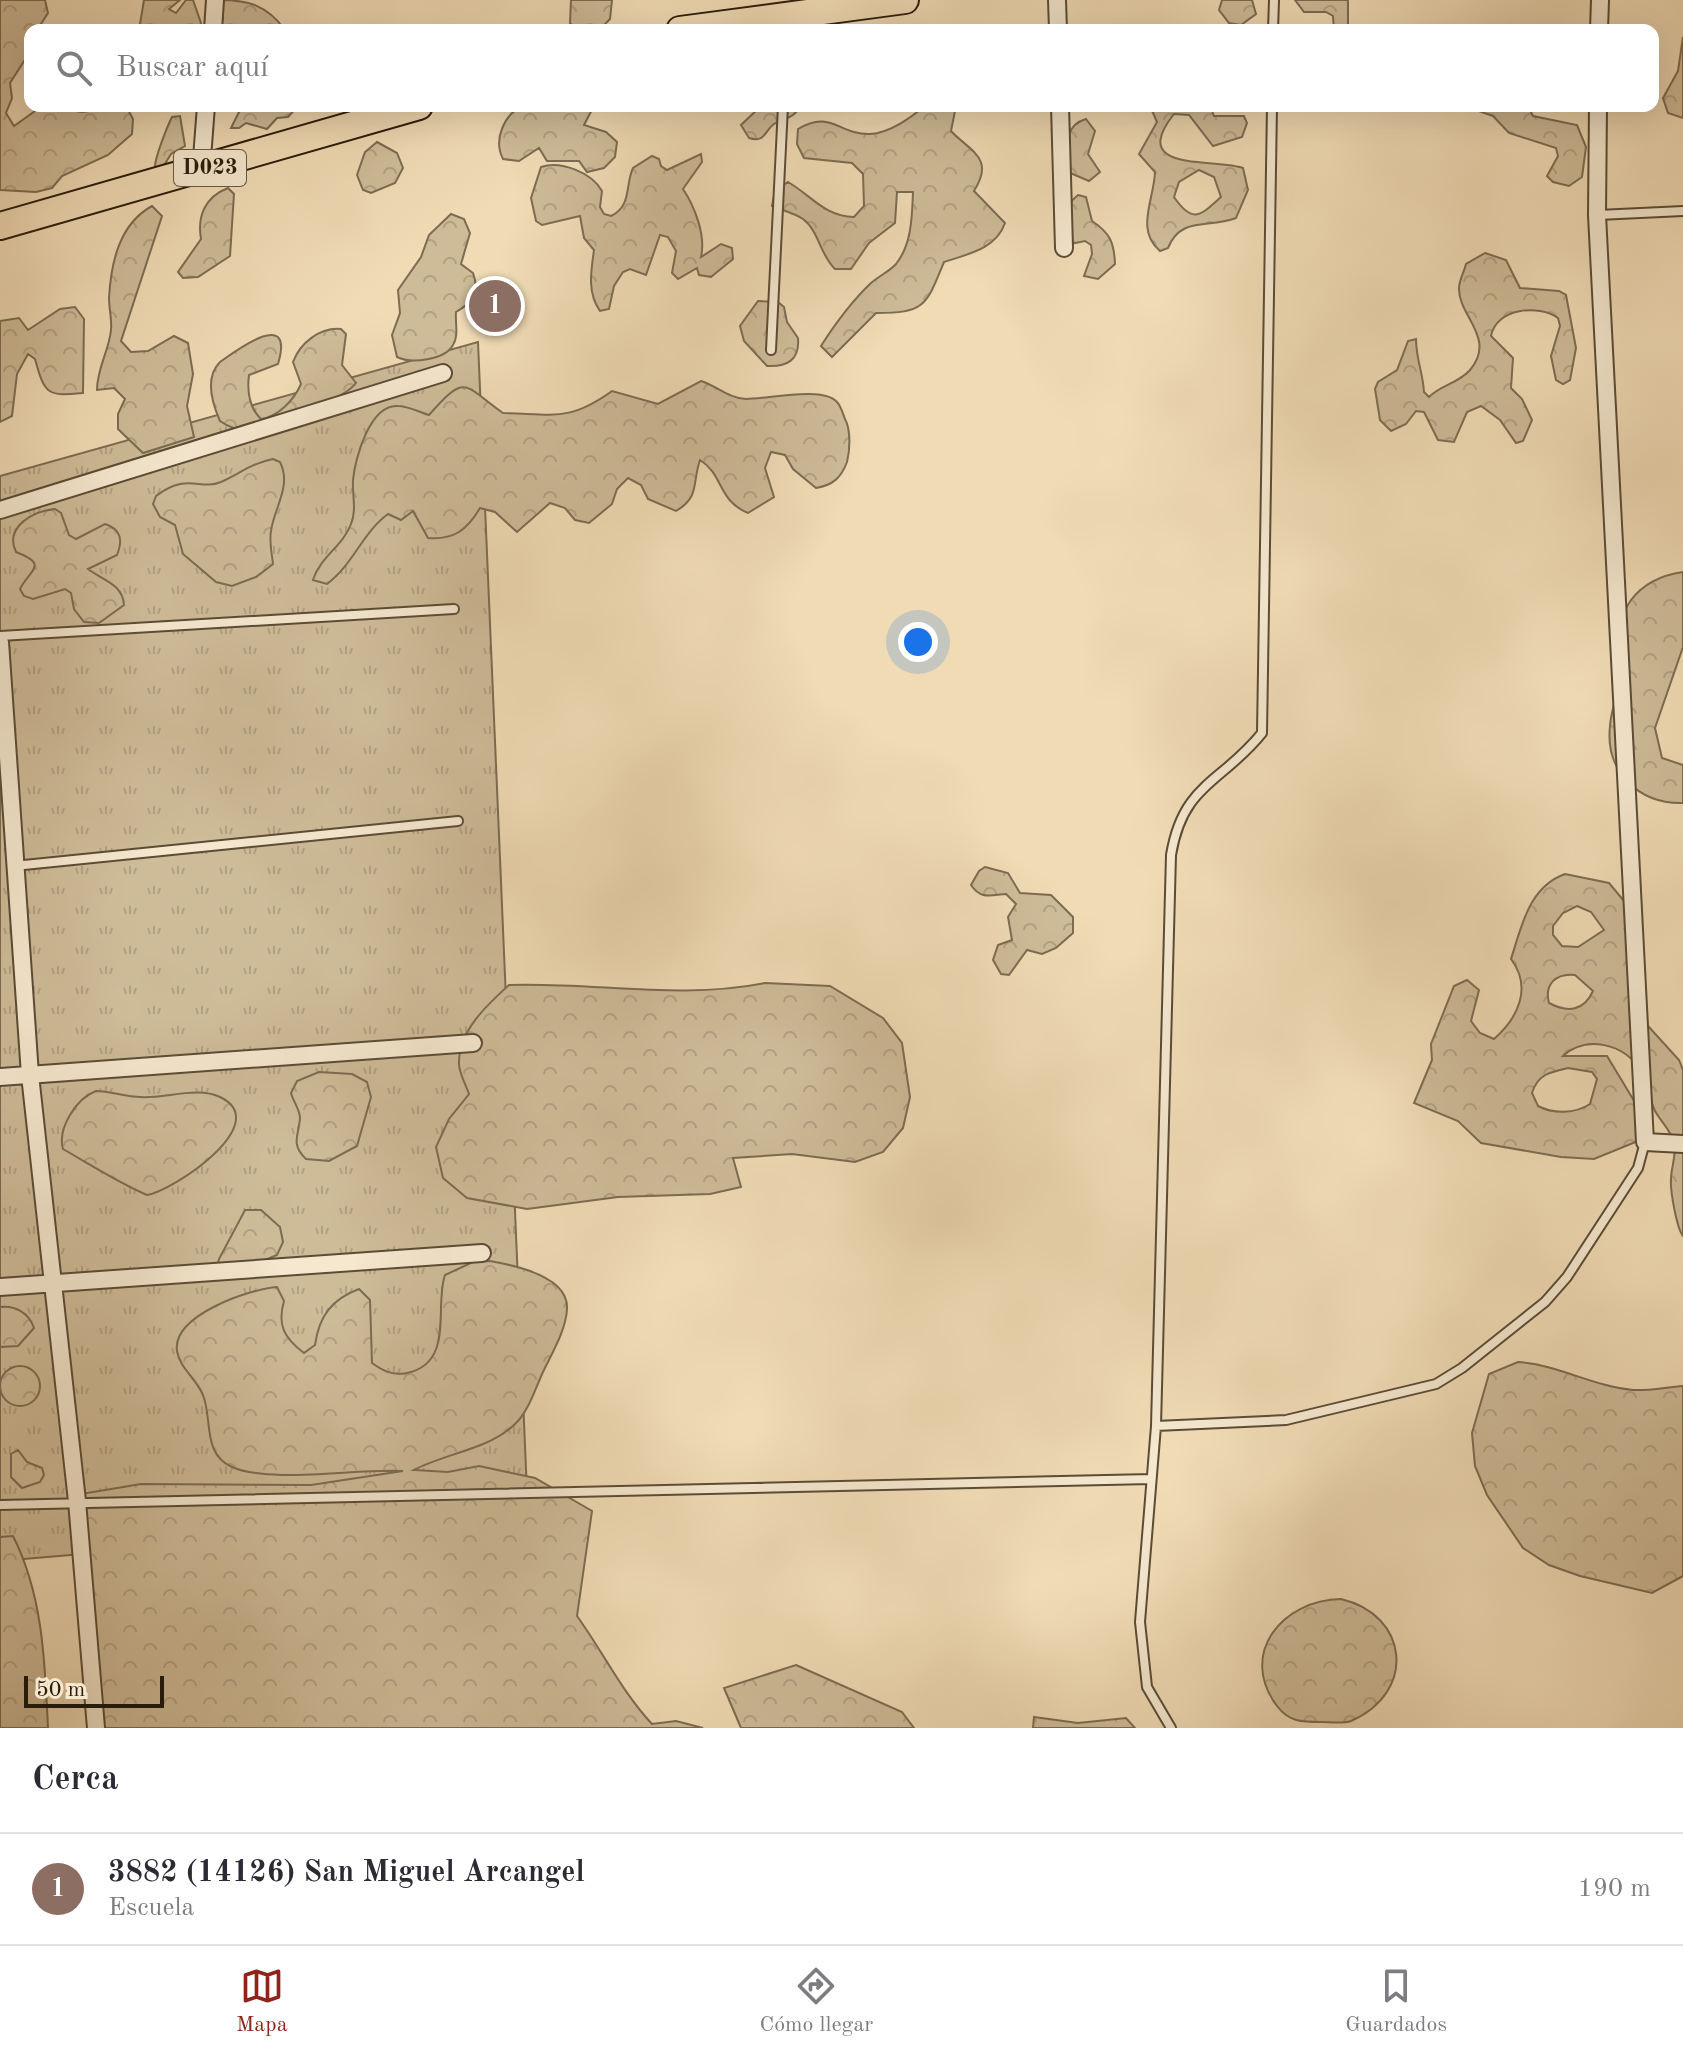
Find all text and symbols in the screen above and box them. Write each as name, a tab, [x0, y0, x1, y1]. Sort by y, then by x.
search box	[24, 24, 1659, 112]
icon: search	[52, 46, 96, 90]
text: Buscar aquí	[116, 53, 268, 83]
road number: D023	[174, 150, 246, 186]
pin: 1	[469, 276, 521, 336]
your location	[898, 622, 938, 662]
scale bar	[24, 1672, 164, 1708]
text: 50 m	[36, 1679, 85, 1701]
text: Cerca	[32, 1763, 118, 1797]
text: 3882 (14126) San Miguel Arcangel	[108, 1858, 585, 1888]
text: 1	[50, 1876, 66, 1902]
text: 190 m	[1578, 1876, 1651, 1902]
text: Escuela	[108, 1895, 194, 1921]
tab: Mapa	[236, 1964, 288, 2039]
tab: Cómo llegar	[759, 1964, 873, 2039]
tab: Guardados	[1345, 1964, 1447, 2039]

